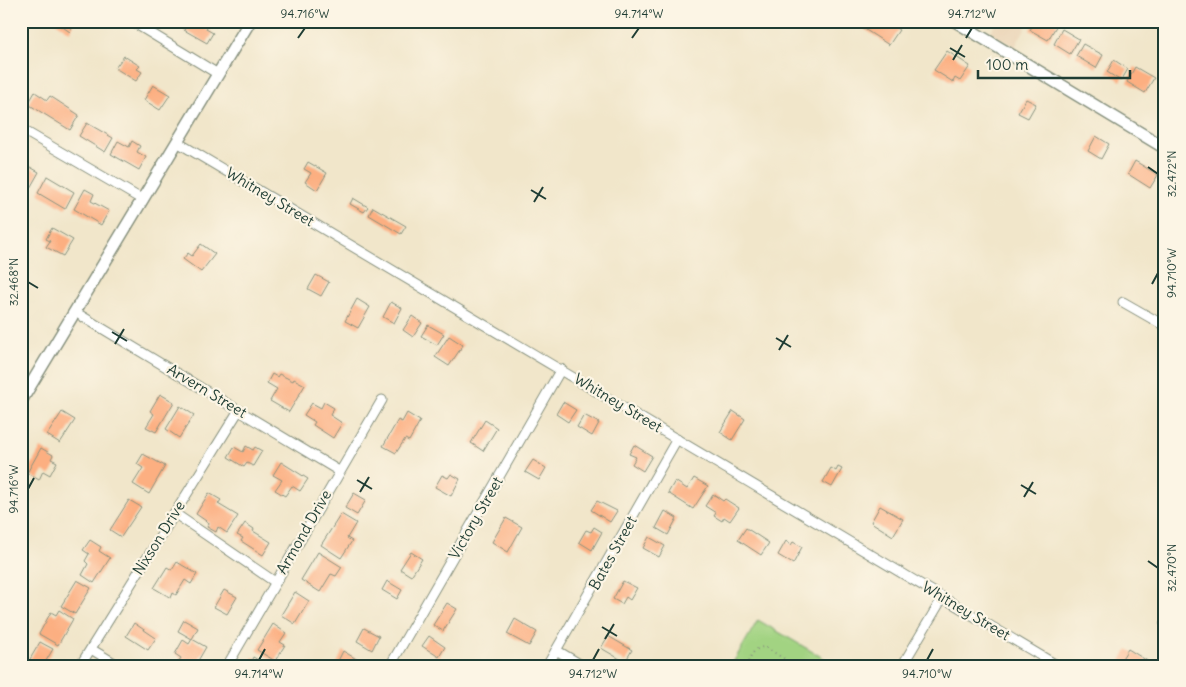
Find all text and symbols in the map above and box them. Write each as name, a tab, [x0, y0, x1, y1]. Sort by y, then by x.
text: 94.716°W	[281, 6, 329, 21]
text: 94.714°W	[615, 6, 663, 21]
text: 94.712°W	[948, 6, 996, 21]
scale bar	[978, 48, 1131, 80]
text: 100 m	[986, 55, 1028, 74]
text: 32.472°N	[1164, 150, 1179, 198]
street label: Whitney Street	[223, 163, 318, 230]
text: 94.710°W	[1164, 248, 1179, 298]
text: 32.468°N	[6, 258, 21, 306]
street label: Arvern Street	[164, 359, 251, 422]
street label: Whitney Street	[571, 369, 666, 436]
text: 94.716°W	[6, 465, 21, 513]
street label: Victory Street	[444, 473, 507, 562]
street label: Armond Drive	[272, 486, 335, 577]
street label: Nixson Drive	[128, 497, 189, 578]
street label: Bates Street	[584, 512, 641, 593]
text: 32.470°N	[1164, 544, 1179, 592]
street label: Whitney Street	[919, 577, 1014, 644]
text: 94.714°W	[235, 666, 283, 681]
text: 94.712°W	[569, 666, 617, 681]
text: 94.710°W	[902, 666, 952, 681]

